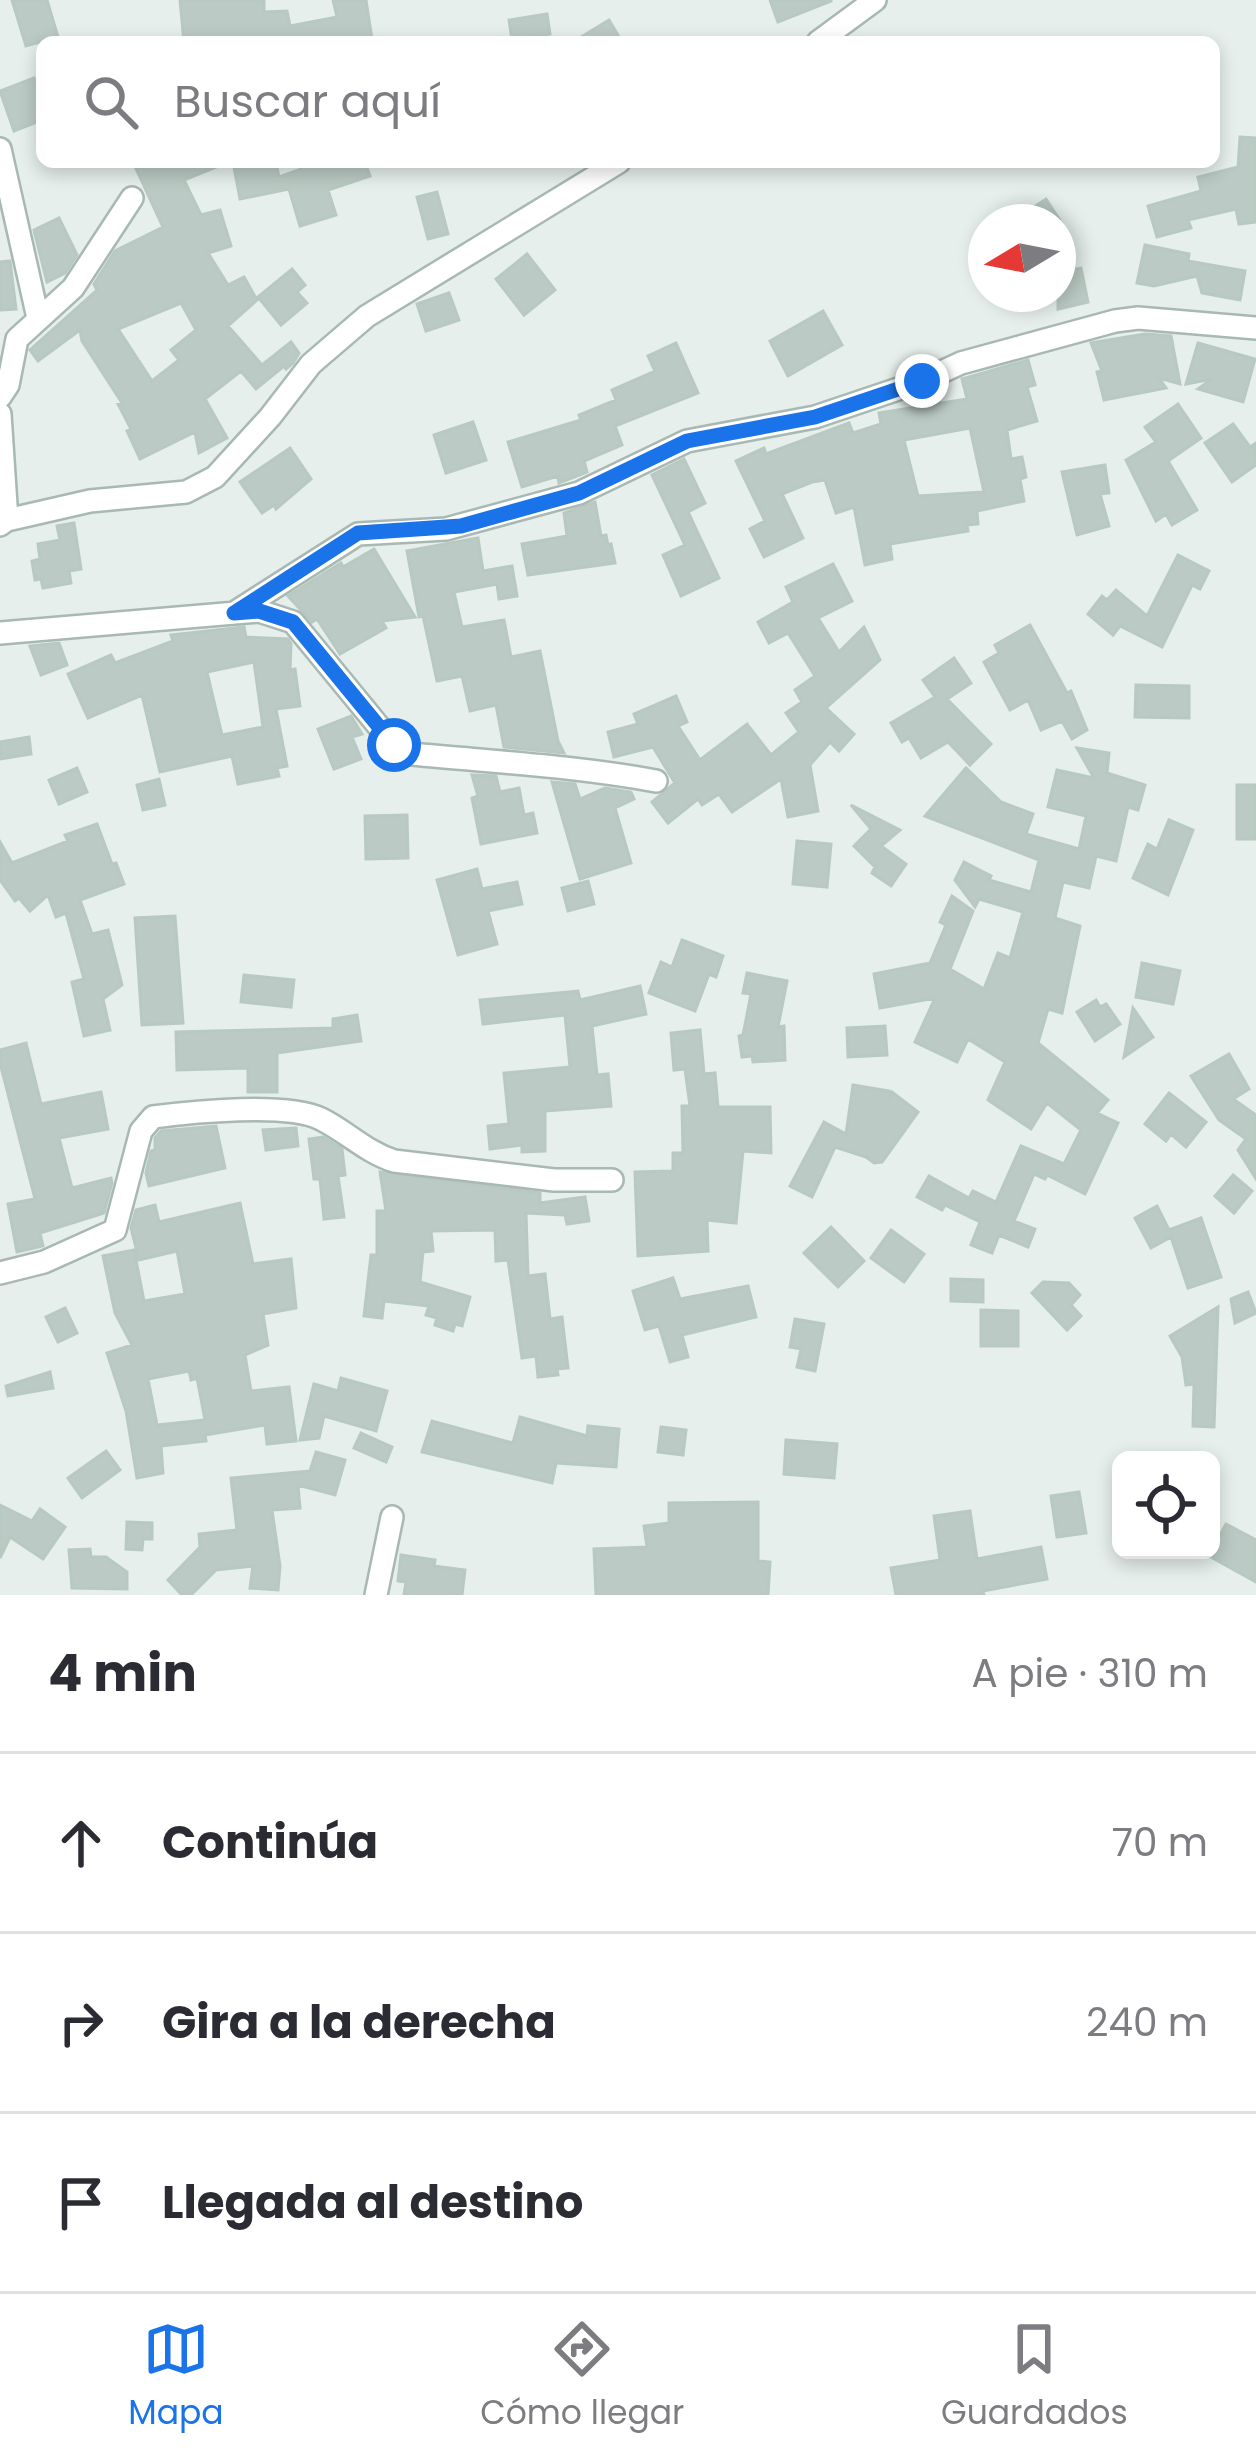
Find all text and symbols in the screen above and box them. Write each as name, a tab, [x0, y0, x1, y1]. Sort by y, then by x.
search box	[36, 36, 1220, 168]
icon: search	[78, 69, 144, 135]
text: Buscar aquí	[174, 70, 441, 133]
north arrow	[968, 204, 1076, 312]
route end	[895, 354, 949, 408]
route start	[367, 718, 421, 772]
map controls	[1112, 1451, 1220, 1559]
button: locate	[1112, 1451, 1220, 1559]
text: 4 min	[48, 1637, 197, 1709]
text: A pie · 310 m	[972, 1646, 1208, 1701]
icon: ahead	[48, 1810, 114, 1876]
text: Continúa	[162, 1811, 378, 1874]
text: 70 m	[1112, 1815, 1208, 1870]
icon: right	[48, 1990, 114, 2056]
text: Gira a la derecha	[162, 1991, 556, 2054]
text: 240 m	[1086, 1995, 1208, 2050]
icon: arrive	[48, 2170, 114, 2236]
text: Llegada al destino	[162, 2171, 584, 2234]
tab: Mapa	[128, 2316, 224, 2438]
tab: Cómo llegar	[480, 2316, 684, 2438]
tab: Guardados	[941, 2316, 1128, 2438]

